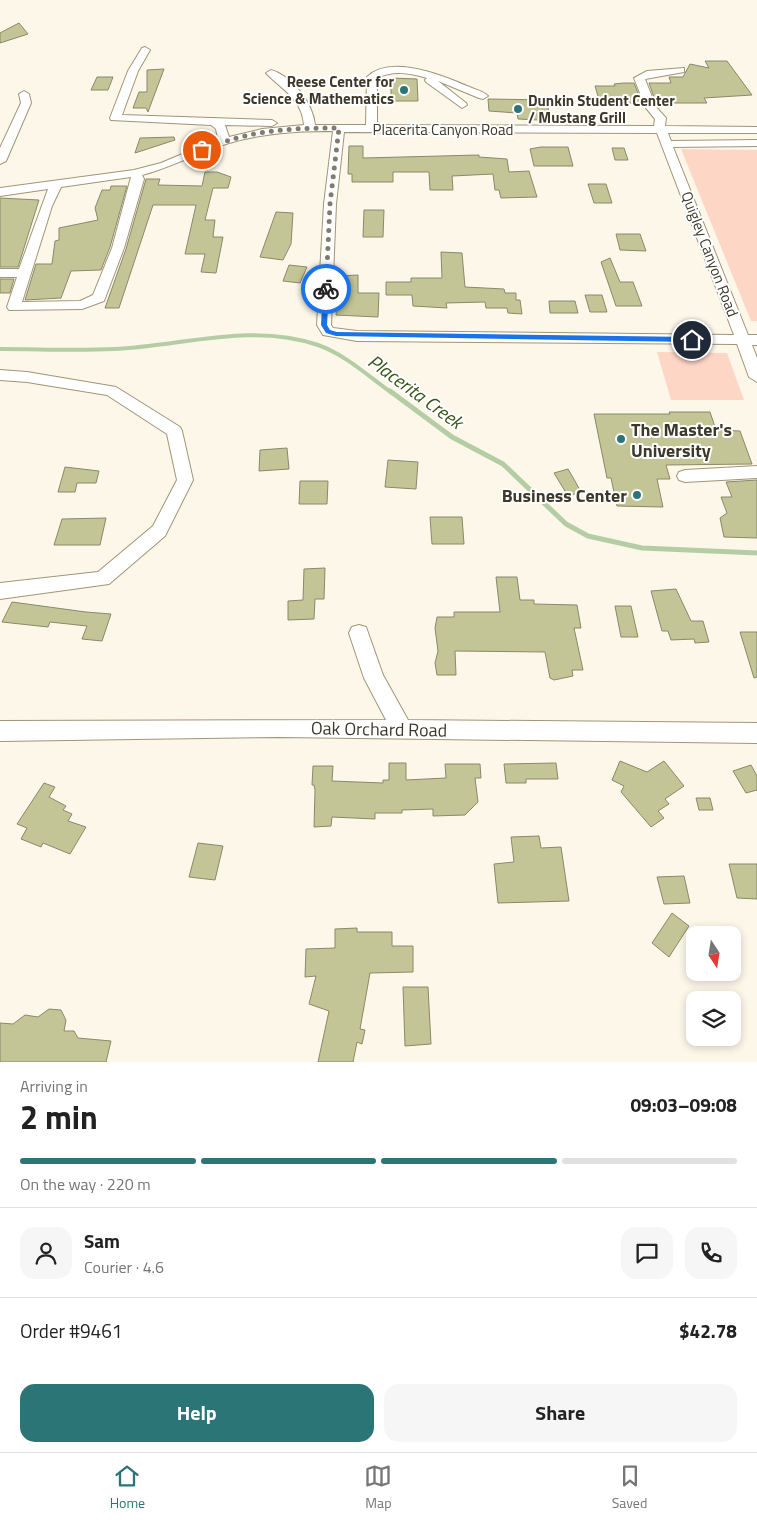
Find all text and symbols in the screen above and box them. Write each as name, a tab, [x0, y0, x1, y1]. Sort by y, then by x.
place label: Reese Center for Science & Mathematics	[243, 70, 394, 110]
marker: Reese Center for Science & Mathematics	[398, 84, 410, 96]
place label: Dunkin Student Center / Mustang Grill	[528, 89, 675, 129]
marker: Dunkin Student Center / Mustang Grill	[512, 103, 524, 115]
street label: Placerita Canyon Road	[373, 118, 513, 141]
pin	[181, 129, 223, 171]
icon: bag	[188, 136, 216, 164]
street label: Quigley Canyon Road	[675, 188, 745, 320]
courier	[301, 264, 351, 314]
icon: bike	[312, 275, 340, 303]
pin	[671, 319, 713, 361]
icon: home	[678, 326, 706, 354]
water label: Placerita Creek	[362, 347, 472, 437]
place label: The Master's University	[631, 416, 732, 464]
marker: The Master's University	[615, 433, 627, 445]
place label: Business Center	[502, 482, 627, 509]
marker: Business Center	[631, 489, 643, 501]
street label: Oak Orchard Road	[311, 714, 447, 744]
north arrow	[686, 926, 741, 981]
map controls	[686, 926, 741, 1046]
button: layers	[686, 991, 741, 1046]
text: Arriving in	[20, 1074, 88, 1098]
text: 09:03–09:08	[630, 1090, 737, 1119]
text: 2 min	[20, 1093, 98, 1141]
text: On the way · 220 m	[20, 1172, 151, 1196]
text: Sam	[84, 1226, 120, 1255]
button: person	[20, 1227, 72, 1279]
button: chat	[621, 1227, 673, 1279]
button: phone	[685, 1227, 737, 1279]
text: Courier · 4.6	[84, 1255, 164, 1279]
text: Order #9461	[20, 1316, 122, 1345]
text: $42.78	[679, 1316, 737, 1345]
button: Help	[20, 1384, 374, 1442]
button: Share	[384, 1384, 737, 1442]
tab: Home	[110, 1462, 145, 1513]
tab: Map	[364, 1462, 392, 1513]
tab: Saved	[612, 1462, 647, 1513]

